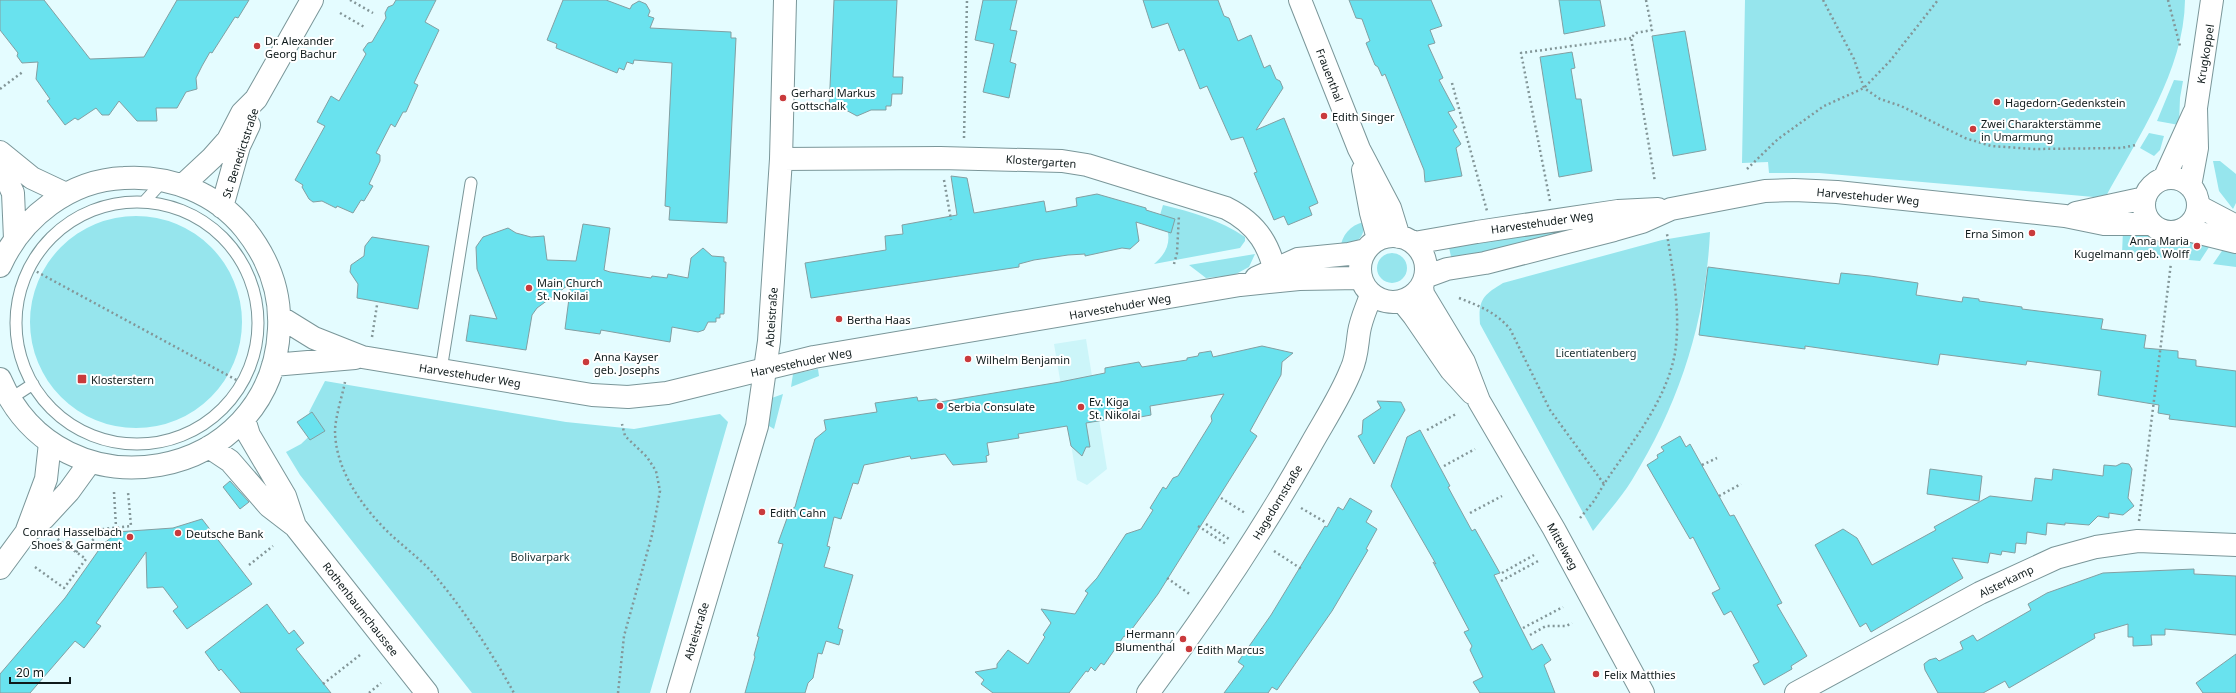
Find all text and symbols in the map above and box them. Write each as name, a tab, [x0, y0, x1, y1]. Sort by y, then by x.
street label: Krugkoppel	[2193, 23, 2217, 85]
place label: Dr. Alexander Georg Bachur	[265, 33, 337, 61]
marker: Dr. Alexander Georg Bachur	[252, 41, 262, 51]
street label: Frauenthal	[1313, 46, 1347, 104]
place label: Gerhard Markus Gottschalk	[791, 85, 875, 113]
marker: Gerhard Markus Gottschalk	[778, 93, 788, 103]
place label: Hagedorn-Gedenkstein	[2005, 95, 2126, 110]
marker: Hagedorn-Gedenkstein	[1992, 97, 2002, 107]
street label: St. Benedictstraße	[218, 106, 262, 200]
place label: Edith Singer	[1332, 109, 1395, 124]
marker: Edith Singer	[1319, 111, 1329, 121]
place label: Zwei Charakterstämme in Umarmung	[1981, 116, 2101, 144]
marker: Zwei Charakterstämme in Umarmung	[1968, 124, 1978, 134]
street label: Klostergarten	[1005, 151, 1077, 171]
street label: Harvestehuder Weg	[1816, 184, 1920, 208]
street label: Harvestehuder Weg	[1490, 207, 1594, 237]
place label: Erna Simon	[1965, 226, 2024, 241]
marker: Erna Simon	[2027, 228, 2037, 238]
place label: Anna Maria Kugelmann geb. Wolff	[2074, 233, 2190, 261]
marker: Anna Maria Kugelmann geb. Wolff	[2192, 241, 2202, 251]
place label: Main Church St. Nokilai	[537, 275, 603, 303]
marker: Main Church St. Nokilai	[524, 283, 534, 293]
street label: Abteistraße	[761, 287, 781, 347]
street label: Harvestehuder Weg	[1068, 290, 1172, 322]
place label: Bertha Haas	[847, 312, 910, 327]
marker: Bertha Haas	[834, 314, 844, 324]
street label: Harvestehuder Weg	[749, 344, 853, 380]
park label: Licentiatenberg	[1555, 345, 1637, 360]
place label: Anna Kayser geb. Josephs	[594, 349, 660, 377]
place label: Wilhelm Benjamin	[976, 352, 1070, 367]
marker: Wilhelm Benjamin	[963, 354, 973, 364]
marker: Anna Kayser geb. Josephs	[581, 357, 591, 367]
street label: Harvestehuder Weg	[418, 360, 522, 390]
place label: Klosterstern	[91, 372, 154, 387]
marker: Klosterstern	[76, 373, 88, 385]
place label: Ev. Kiga St. Nikolai	[1089, 394, 1140, 422]
place label: Serbia Consulate	[948, 399, 1035, 414]
marker: Serbia Consulate	[935, 401, 945, 411]
marker: Ev. Kiga St. Nikolai	[1076, 402, 1086, 412]
street label: Hagedornstraße	[1249, 462, 1305, 542]
place label: Edith Cahn	[770, 505, 826, 520]
marker: Edith Cahn	[757, 507, 767, 517]
street label: Mittelweg	[1544, 520, 1582, 572]
place label: Conrad Hasselbach Shoes & Garment	[23, 524, 122, 552]
place label: Deutsche Bank	[186, 526, 264, 541]
marker: Deutsche Bank	[173, 528, 183, 538]
marker: Conrad Hasselbach Shoes & Garment	[125, 532, 135, 542]
park label: Bolivarpark	[510, 549, 570, 564]
street label: Rothenbaumchaussee	[320, 559, 402, 659]
street label: Alsterkamp	[1976, 561, 2036, 601]
street label: Abteistraße	[680, 600, 712, 662]
place label: Hermann Blumenthal	[1115, 626, 1175, 654]
marker: Hermann Blumenthal	[1178, 634, 1188, 644]
place label: Edith Marcus	[1197, 642, 1264, 657]
marker: Edith Marcus	[1184, 644, 1194, 654]
scale bar	[10, 659, 70, 685]
text: 20 m	[16, 664, 44, 681]
place label: Felix Matthies	[1604, 667, 1675, 682]
marker: Felix Matthies	[1591, 669, 1601, 679]

